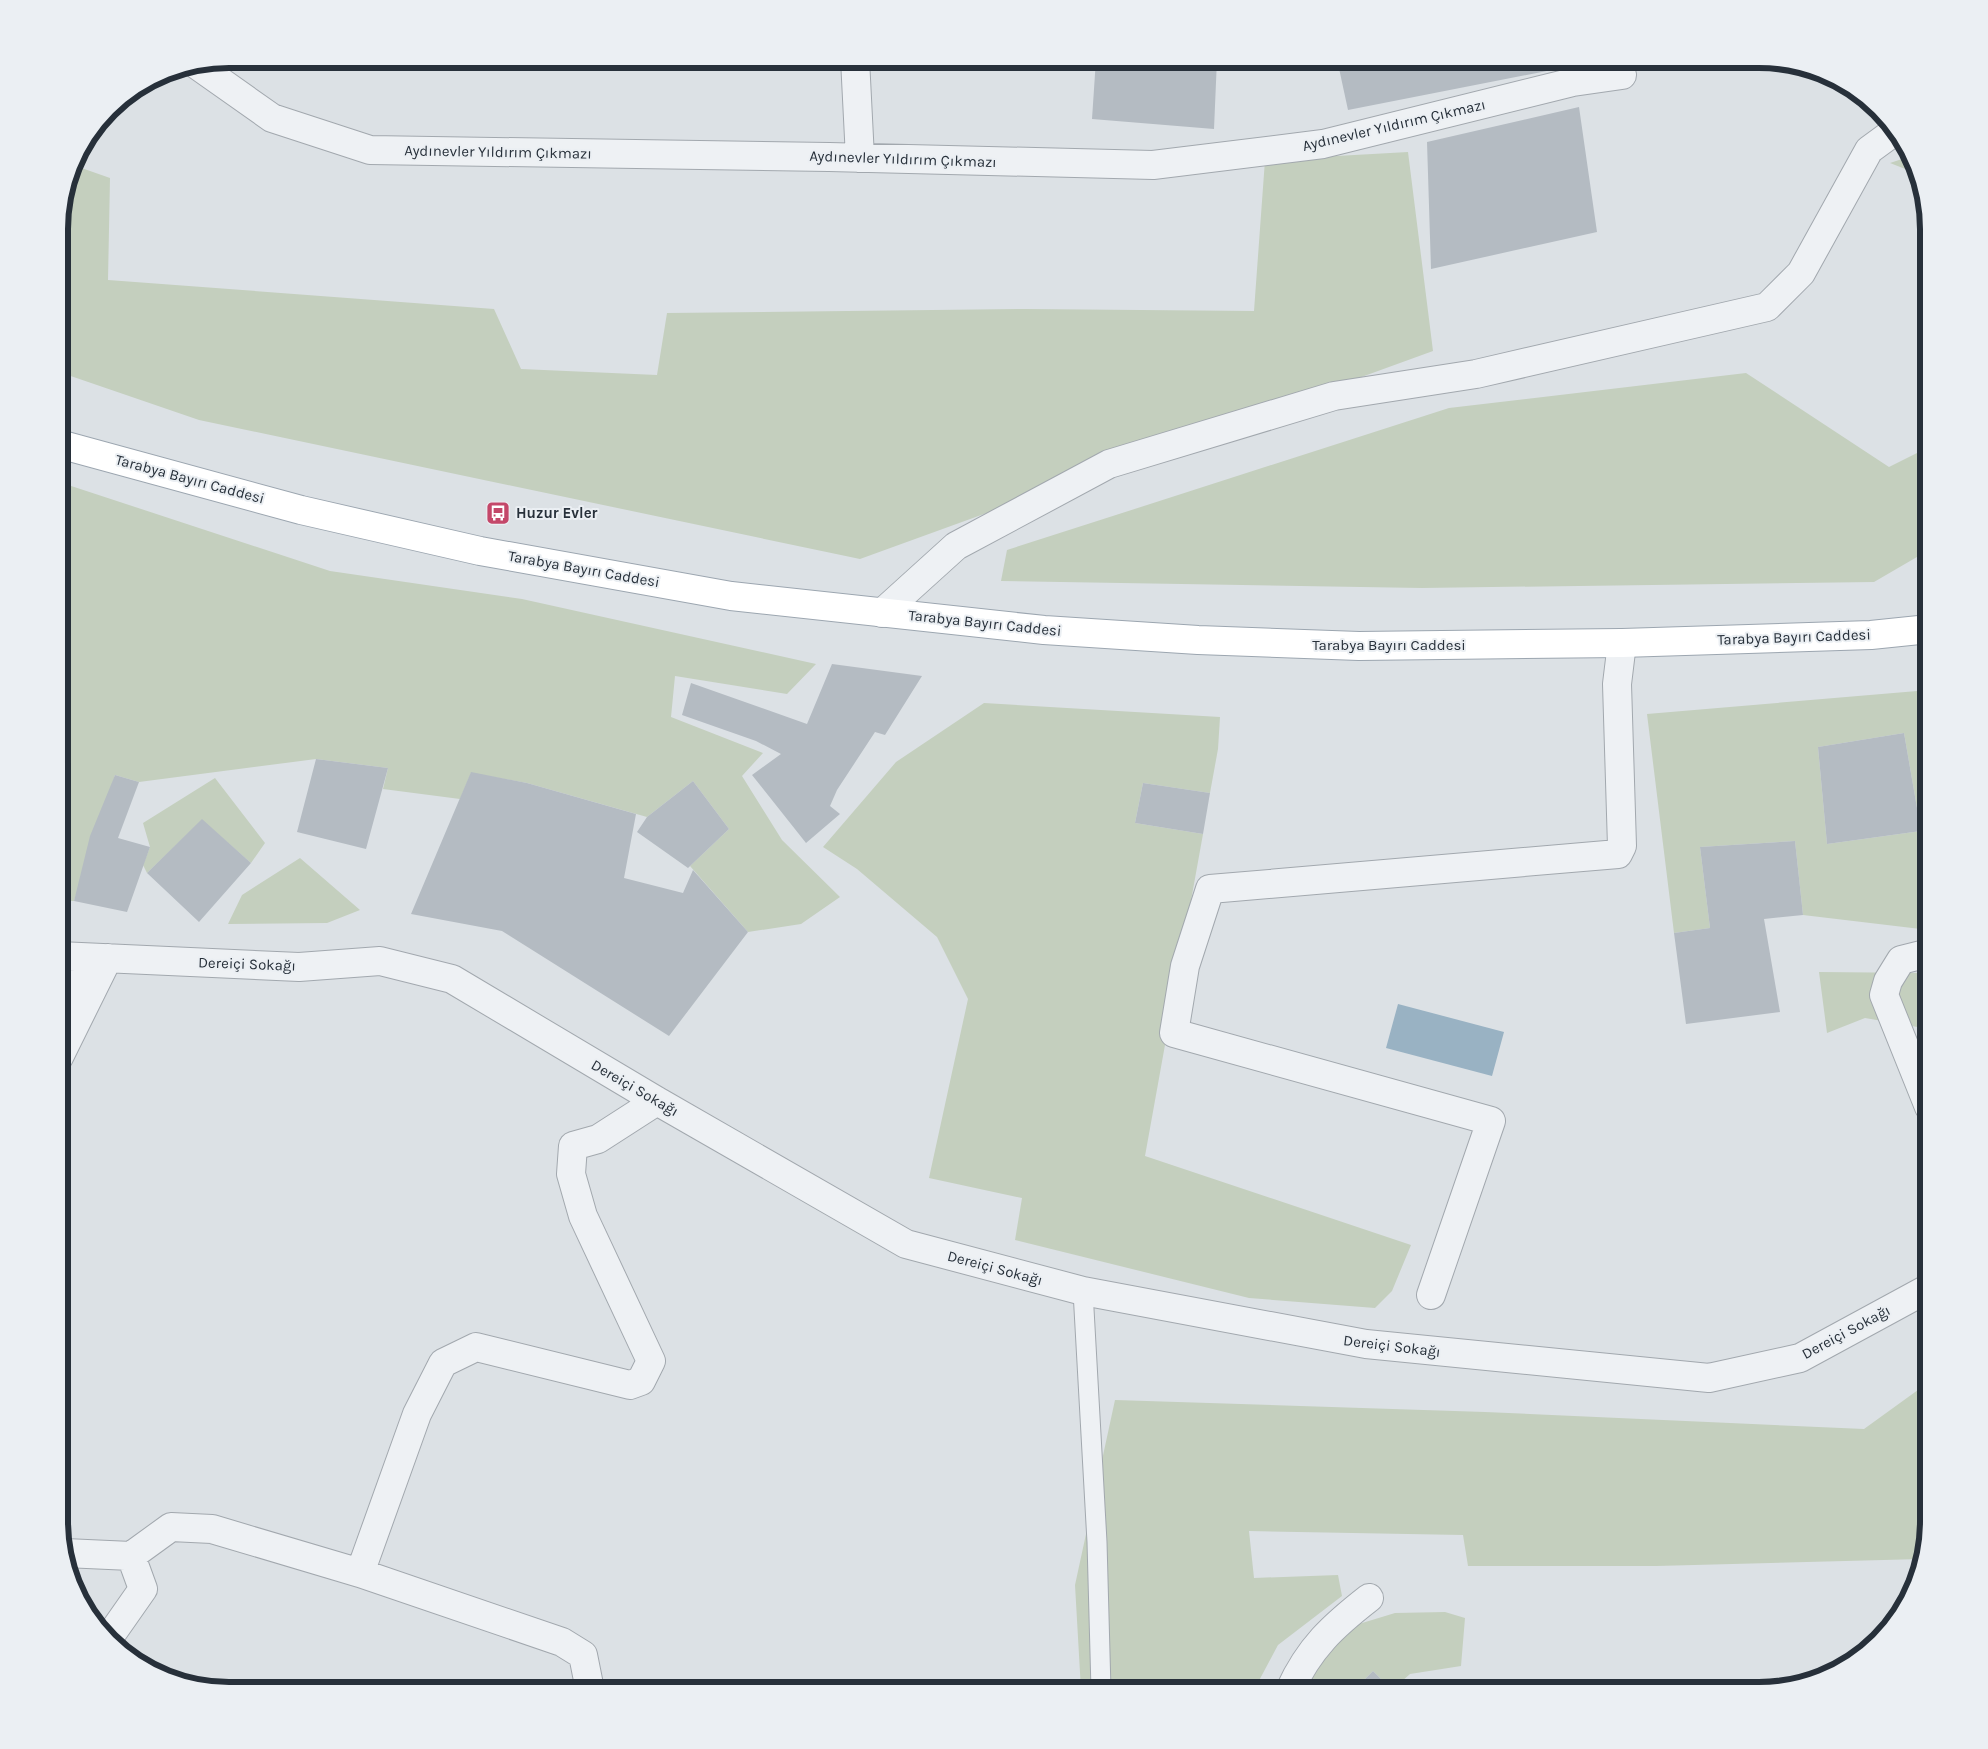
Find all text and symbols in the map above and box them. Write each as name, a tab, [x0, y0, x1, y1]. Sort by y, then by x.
street label: Aydınevler Yıldırım Çıkmazı	[1301, 95, 1487, 155]
street label: Aydınevler Yıldırım Çıkmazı	[404, 141, 592, 163]
street label: Aydınevler Yıldırım Çıkmazı	[809, 147, 997, 171]
street label: Tarabya Bayırı Caddesi	[113, 450, 267, 508]
bus stop icon: Huzur Evler	[485, 500, 511, 526]
place label: Huzur Evler	[516, 504, 598, 522]
street label: Tarabya Bayırı Caddesi	[507, 547, 661, 591]
street label: Tarabya Bayırı Caddesi	[908, 606, 1062, 640]
street label: Tarabya Bayırı Caddesi	[1717, 625, 1871, 649]
street label: Tarabya Bayırı Caddesi	[1312, 636, 1466, 654]
street label: Dereiçi Sokağı	[198, 953, 296, 975]
street label: Dereiçi Sokağı	[588, 1056, 682, 1120]
street label: Dereiçi Sokağı	[945, 1247, 1045, 1289]
street label: Dereiçi Sokağı	[1799, 1301, 1893, 1363]
street label: Dereiçi Sokağı	[1342, 1331, 1442, 1361]

